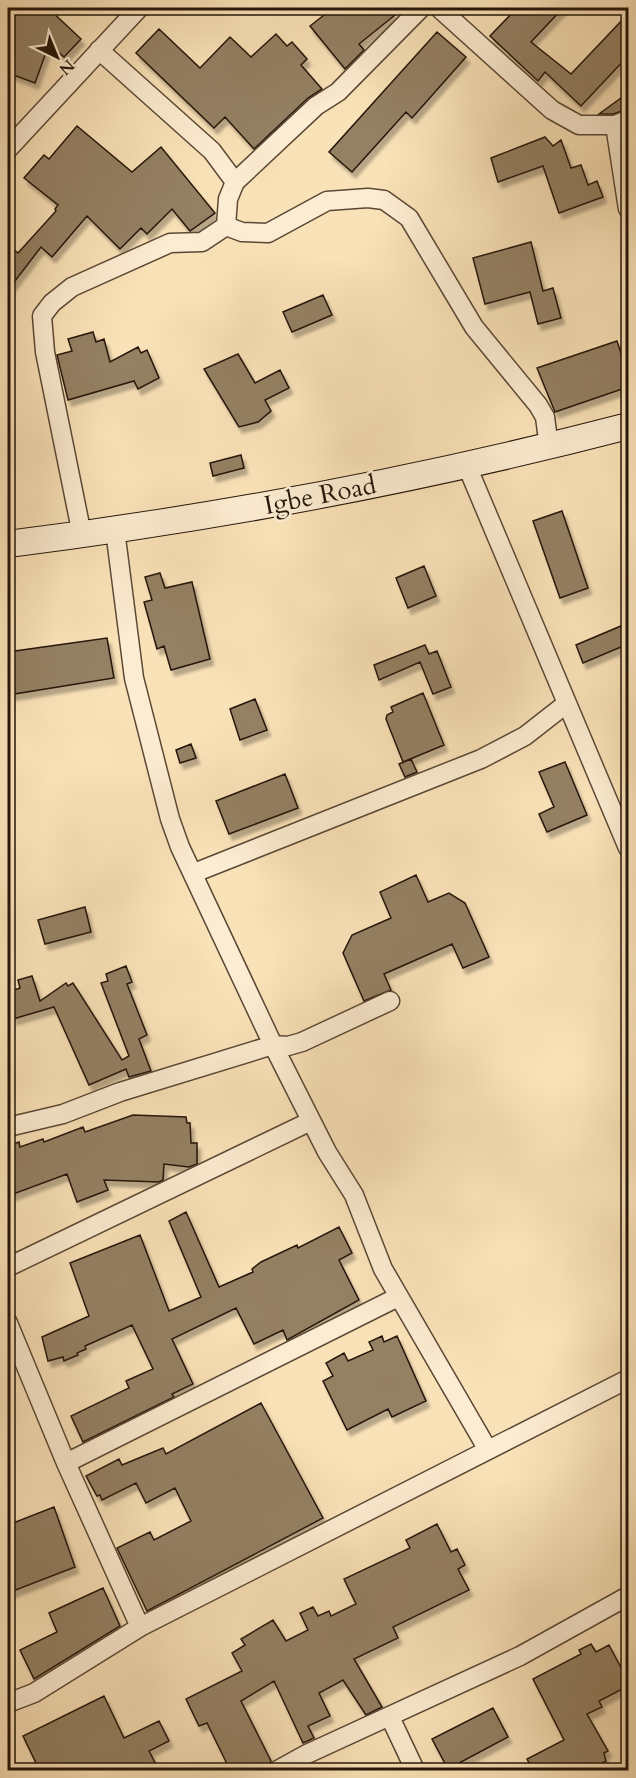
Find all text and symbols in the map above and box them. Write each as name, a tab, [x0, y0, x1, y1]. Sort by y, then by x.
north arrow	[27, 27, 87, 87]
text: N	[54, 54, 79, 80]
street label: Igbe Road	[261, 467, 379, 523]

